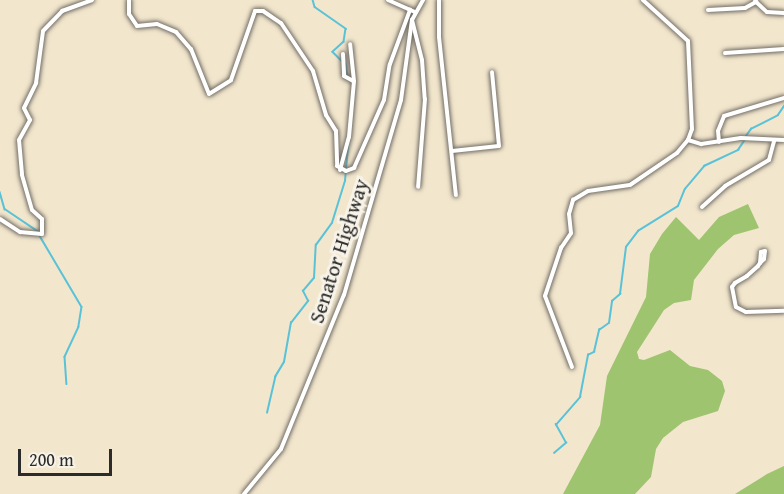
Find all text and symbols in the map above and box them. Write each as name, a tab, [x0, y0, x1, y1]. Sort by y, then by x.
street label: Senator Highway	[304, 176, 374, 326]
scale bar	[21, 437, 116, 475]
text: 200 m	[29, 446, 74, 473]

